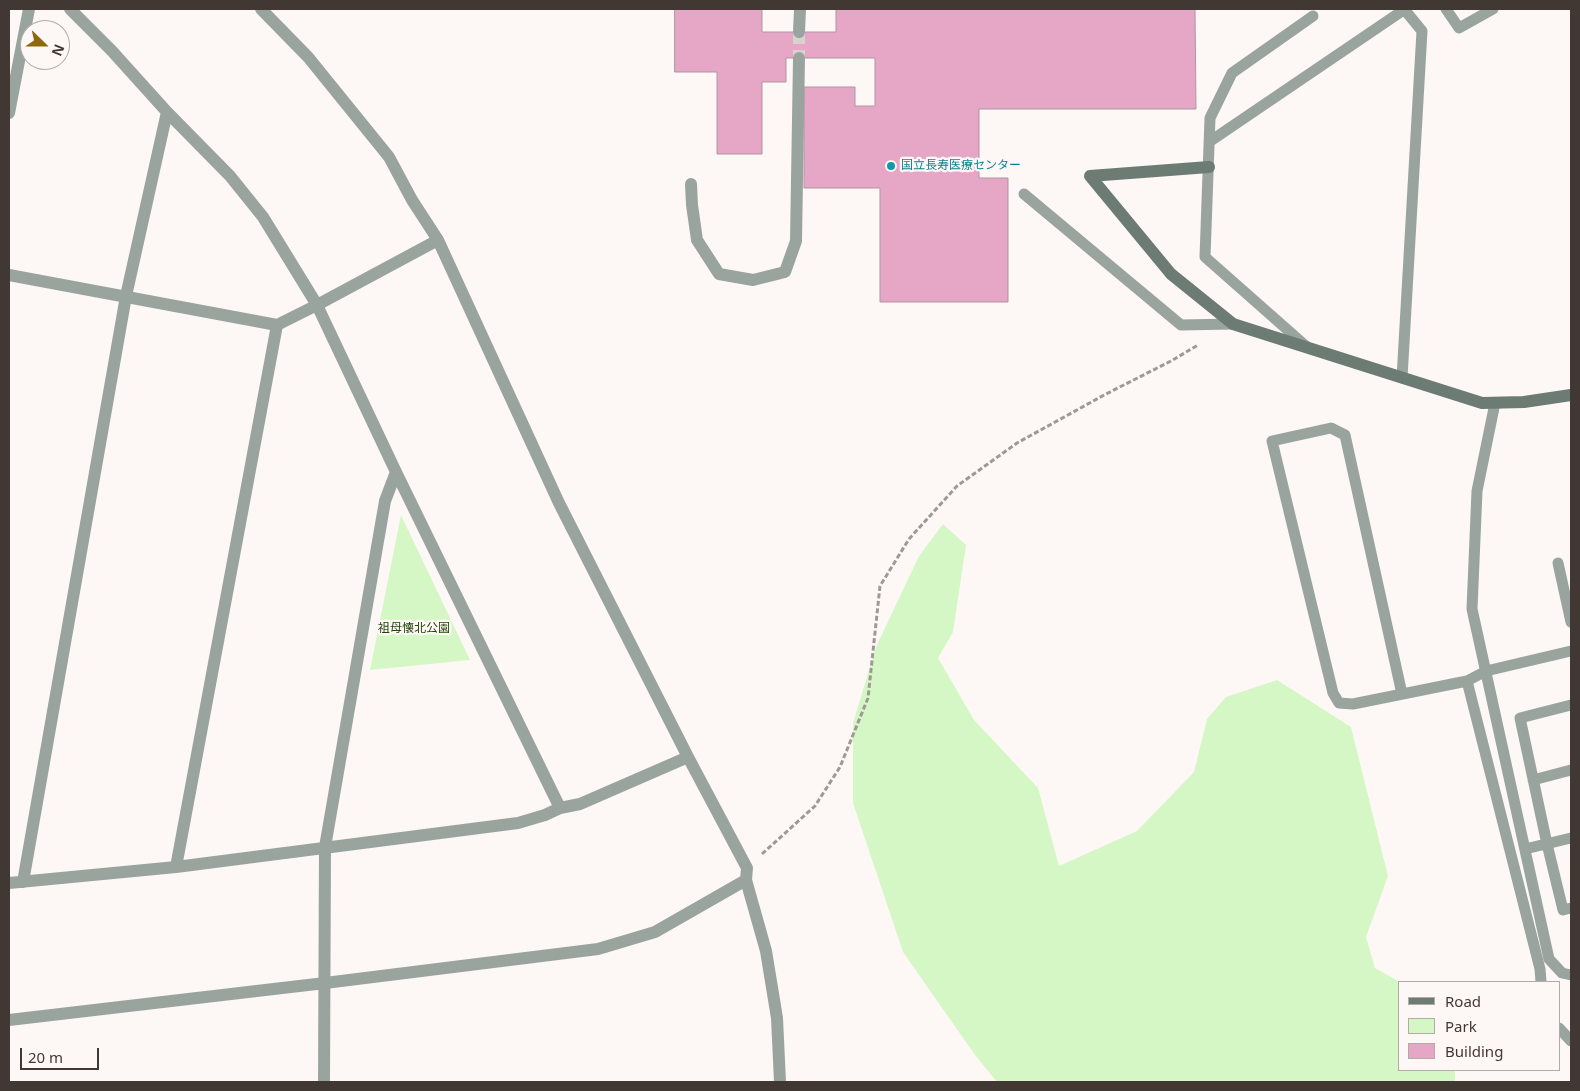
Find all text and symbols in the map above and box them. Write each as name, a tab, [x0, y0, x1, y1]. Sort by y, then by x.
north arrow	[20, 20, 70, 70]
text: N	[48, 42, 69, 59]
place label: 国立長寿医療センター	[901, 159, 1021, 173]
marker: 国立長寿医療センター	[885, 160, 897, 172]
park label: 祖母懐北公園	[378, 622, 450, 636]
legend	[1398, 981, 1560, 1071]
text: Road	[1445, 991, 1481, 1011]
text: Park	[1445, 1016, 1477, 1036]
scale bar	[22, 1038, 101, 1070]
text: Building	[1445, 1041, 1503, 1061]
text: 20 m	[28, 1047, 63, 1067]

